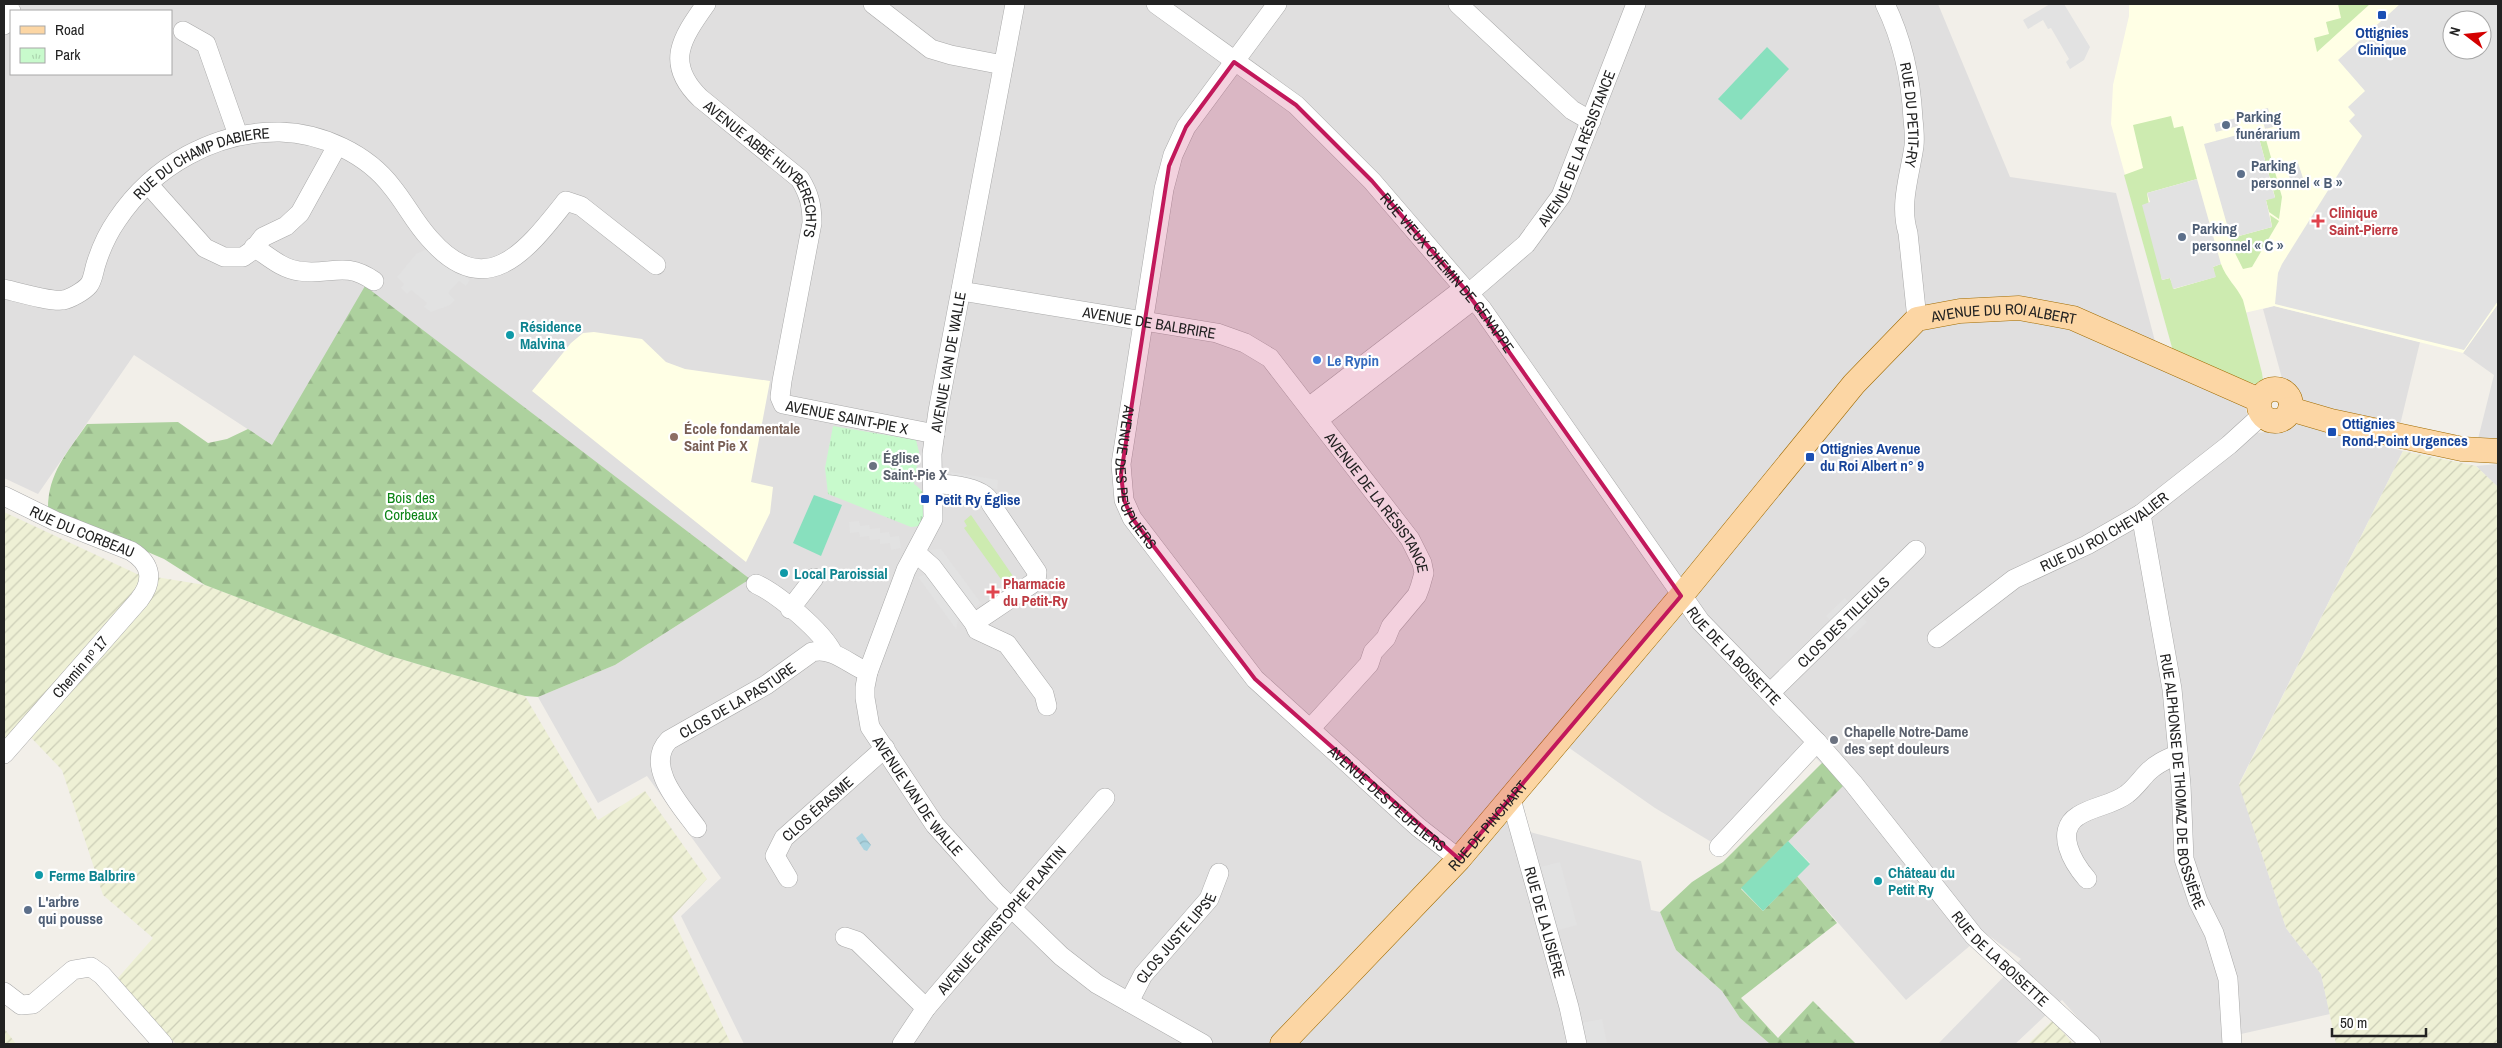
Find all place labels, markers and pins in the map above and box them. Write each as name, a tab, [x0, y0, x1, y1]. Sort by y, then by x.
marker: Ottignies Clinique	[2376, 9, 2388, 21]
place label: Ottignies Clinique	[2355, 22, 2409, 60]
place label: Parking funérarium	[2236, 106, 2300, 144]
marker: Parking funérarium	[2220, 119, 2232, 131]
place label: Parking personnel « B »	[2251, 155, 2343, 193]
marker: Parking personnel « B »	[2235, 168, 2247, 180]
place label: Clinique Saint-Pierre	[2329, 202, 2398, 240]
marker: Clinique Saint-Pierre	[2311, 214, 2325, 228]
place label: Parking personnel « C »	[2192, 218, 2284, 256]
marker: Parking personnel « C »	[2176, 231, 2188, 243]
place label: Résidence Malvina	[520, 316, 582, 354]
marker: Résidence Malvina	[504, 329, 516, 341]
place label: Le Rypin	[1327, 350, 1379, 371]
marker: Le Rypin	[1311, 354, 1323, 366]
place label: Ottignies Rond-Point Urgences	[2342, 413, 2468, 451]
place label: École fondamentale Saint Pie X	[684, 418, 800, 456]
marker: Ottignies Rond-Point Urgences	[2326, 426, 2338, 438]
marker: École fondamentale Saint Pie X	[668, 431, 680, 443]
place label: Ottignies Avenue du Roi Albert n° 9	[1820, 438, 1924, 476]
place label: Église Saint-Pie X	[883, 447, 948, 485]
marker: Ottignies Avenue du Roi Albert n° 9	[1804, 451, 1816, 463]
marker: Église Saint-Pie X	[867, 460, 879, 472]
place label: Petit Ry Église	[935, 489, 1021, 510]
marker: Petit Ry Église	[919, 493, 931, 505]
place label: Local Paroissial	[794, 563, 888, 584]
marker: Local Paroissial	[778, 567, 790, 579]
place label: Pharmacie du Petit-Ry	[1003, 573, 1068, 611]
marker: Pharmacie du Petit-Ry	[987, 586, 999, 598]
place label: Chapelle Notre-Dame des sept douleurs	[1844, 721, 1969, 759]
marker: Chapelle Notre-Dame des sept douleurs	[1828, 734, 1840, 746]
place label: Château du Petit Ry	[1888, 862, 1955, 900]
place label: Ferme Balbrire	[49, 865, 135, 886]
marker: Ferme Balbrire	[33, 869, 45, 881]
marker: Château du Petit Ry	[1872, 875, 1884, 887]
place label: L'arbre qui pousse	[38, 891, 103, 929]
marker: L'arbre qui pousse	[22, 904, 34, 916]

